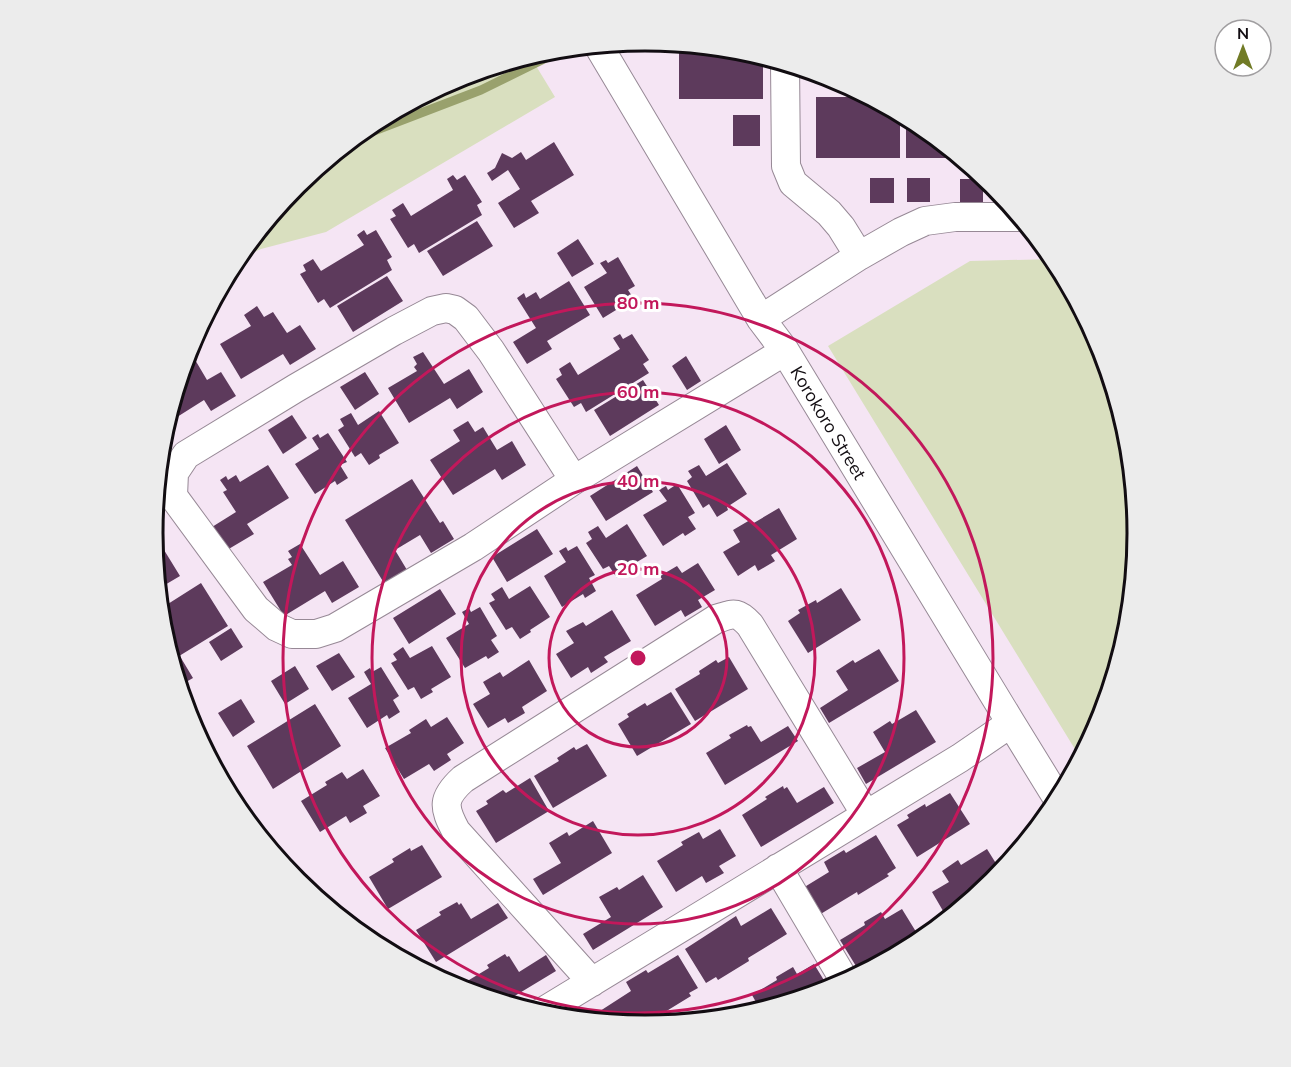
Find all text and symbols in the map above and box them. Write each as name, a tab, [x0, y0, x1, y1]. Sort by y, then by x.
north arrow	[1213, 18, 1273, 78]
text: N	[1237, 23, 1249, 43]
text: 80 m	[617, 291, 659, 314]
street label: Korokoro Street	[785, 362, 871, 484]
text: 60 m	[617, 380, 659, 403]
text: 40 m	[617, 469, 659, 492]
text: 20 m	[617, 557, 659, 580]
centre of rings	[628, 648, 648, 668]

